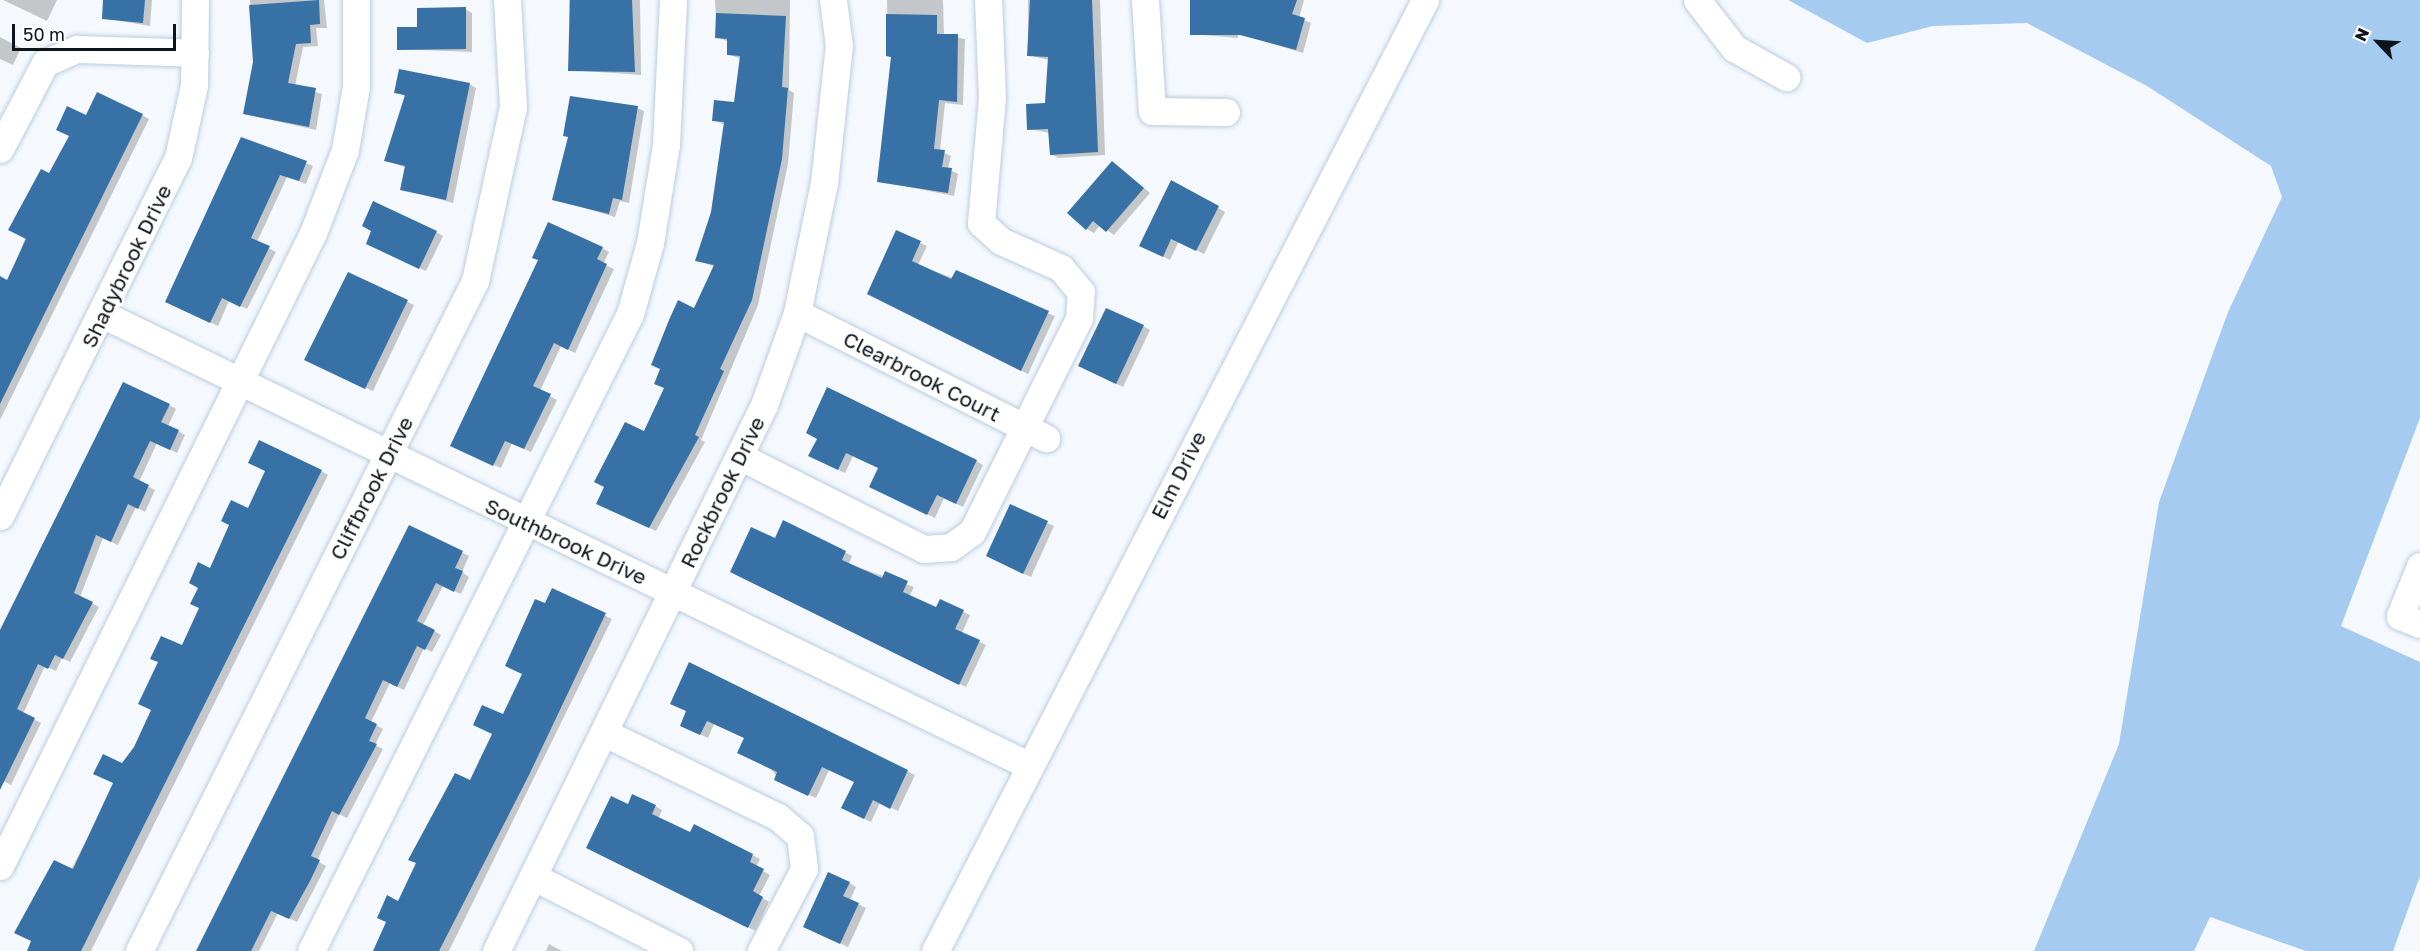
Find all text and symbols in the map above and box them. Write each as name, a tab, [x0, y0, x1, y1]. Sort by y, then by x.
scale bar	[15, 12, 178, 50]
north arrow	[2348, 12, 2408, 72]
text: 50 m	[23, 23, 65, 45]
text: N	[2350, 25, 2373, 44]
street label: Shadybrook Drive	[76, 180, 176, 352]
street label: Clearbrook Court	[839, 326, 1005, 426]
street label: Cliffbrook Drive	[324, 412, 418, 564]
street label: Rockbrook Drive	[674, 412, 770, 572]
street label: Elm Drive	[1145, 427, 1211, 523]
street label: Southbrook Drive	[481, 493, 651, 589]

